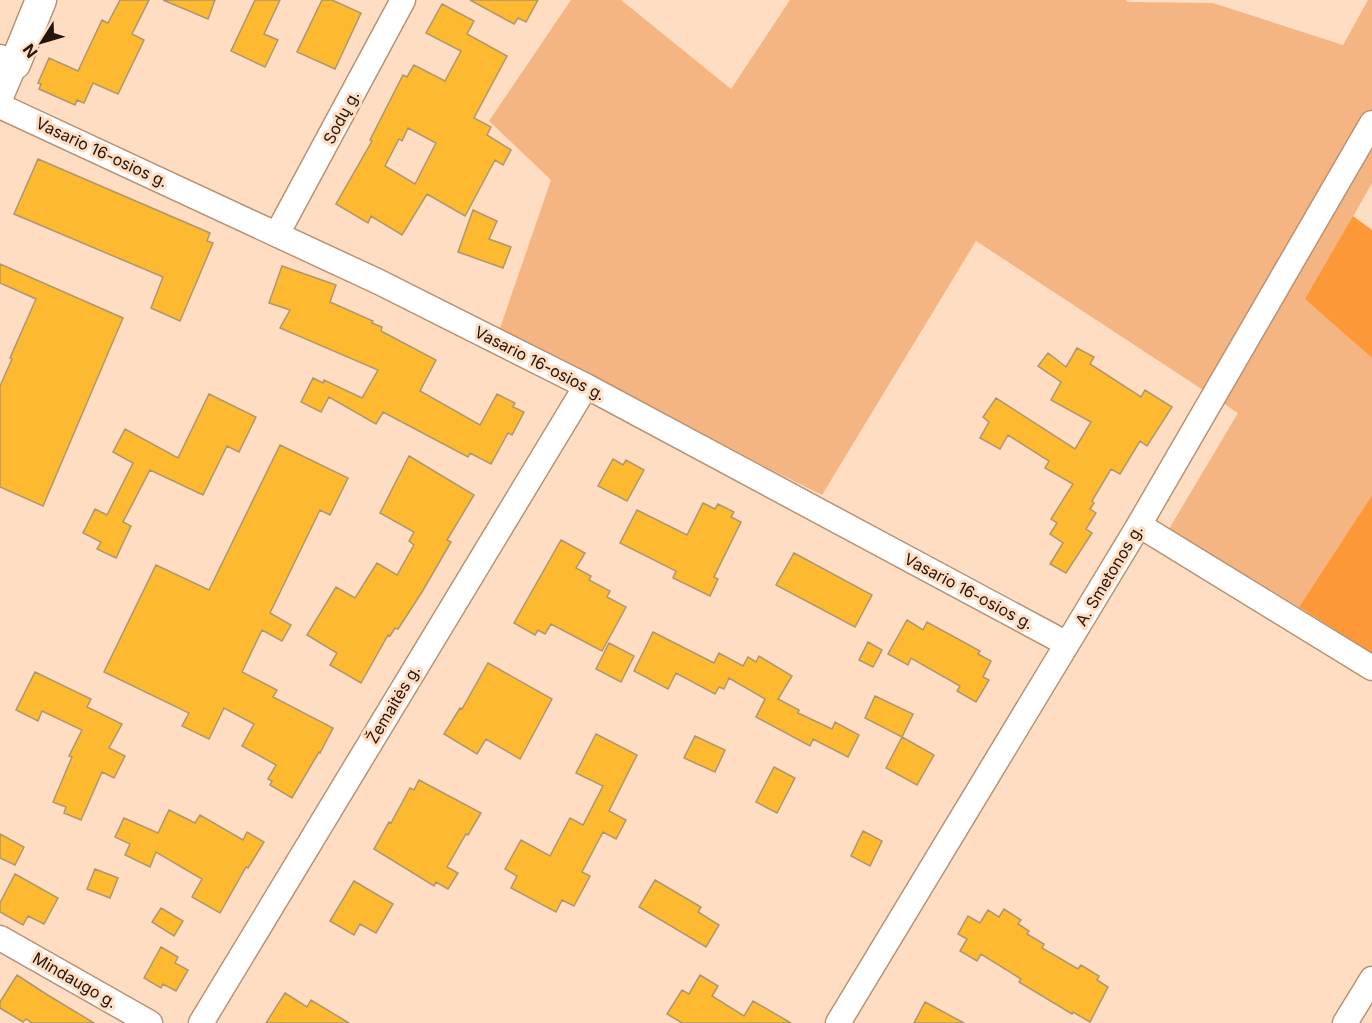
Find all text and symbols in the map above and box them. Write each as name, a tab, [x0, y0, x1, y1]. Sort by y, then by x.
north arrow	[12, 12, 72, 72]
text: N	[18, 40, 42, 62]
street label: Sodų g.	[319, 87, 363, 147]
street label: Vasario 16-osios g.	[33, 113, 171, 191]
street label: Vasario 16-osios g.	[472, 322, 608, 404]
street label: A. Smetonos g.	[1071, 521, 1147, 629]
street label: Vasario 16-osios g.	[901, 548, 1037, 634]
street label: Žemaitės g.	[362, 661, 424, 747]
street label: Mindaugo g.	[29, 948, 121, 1012]

